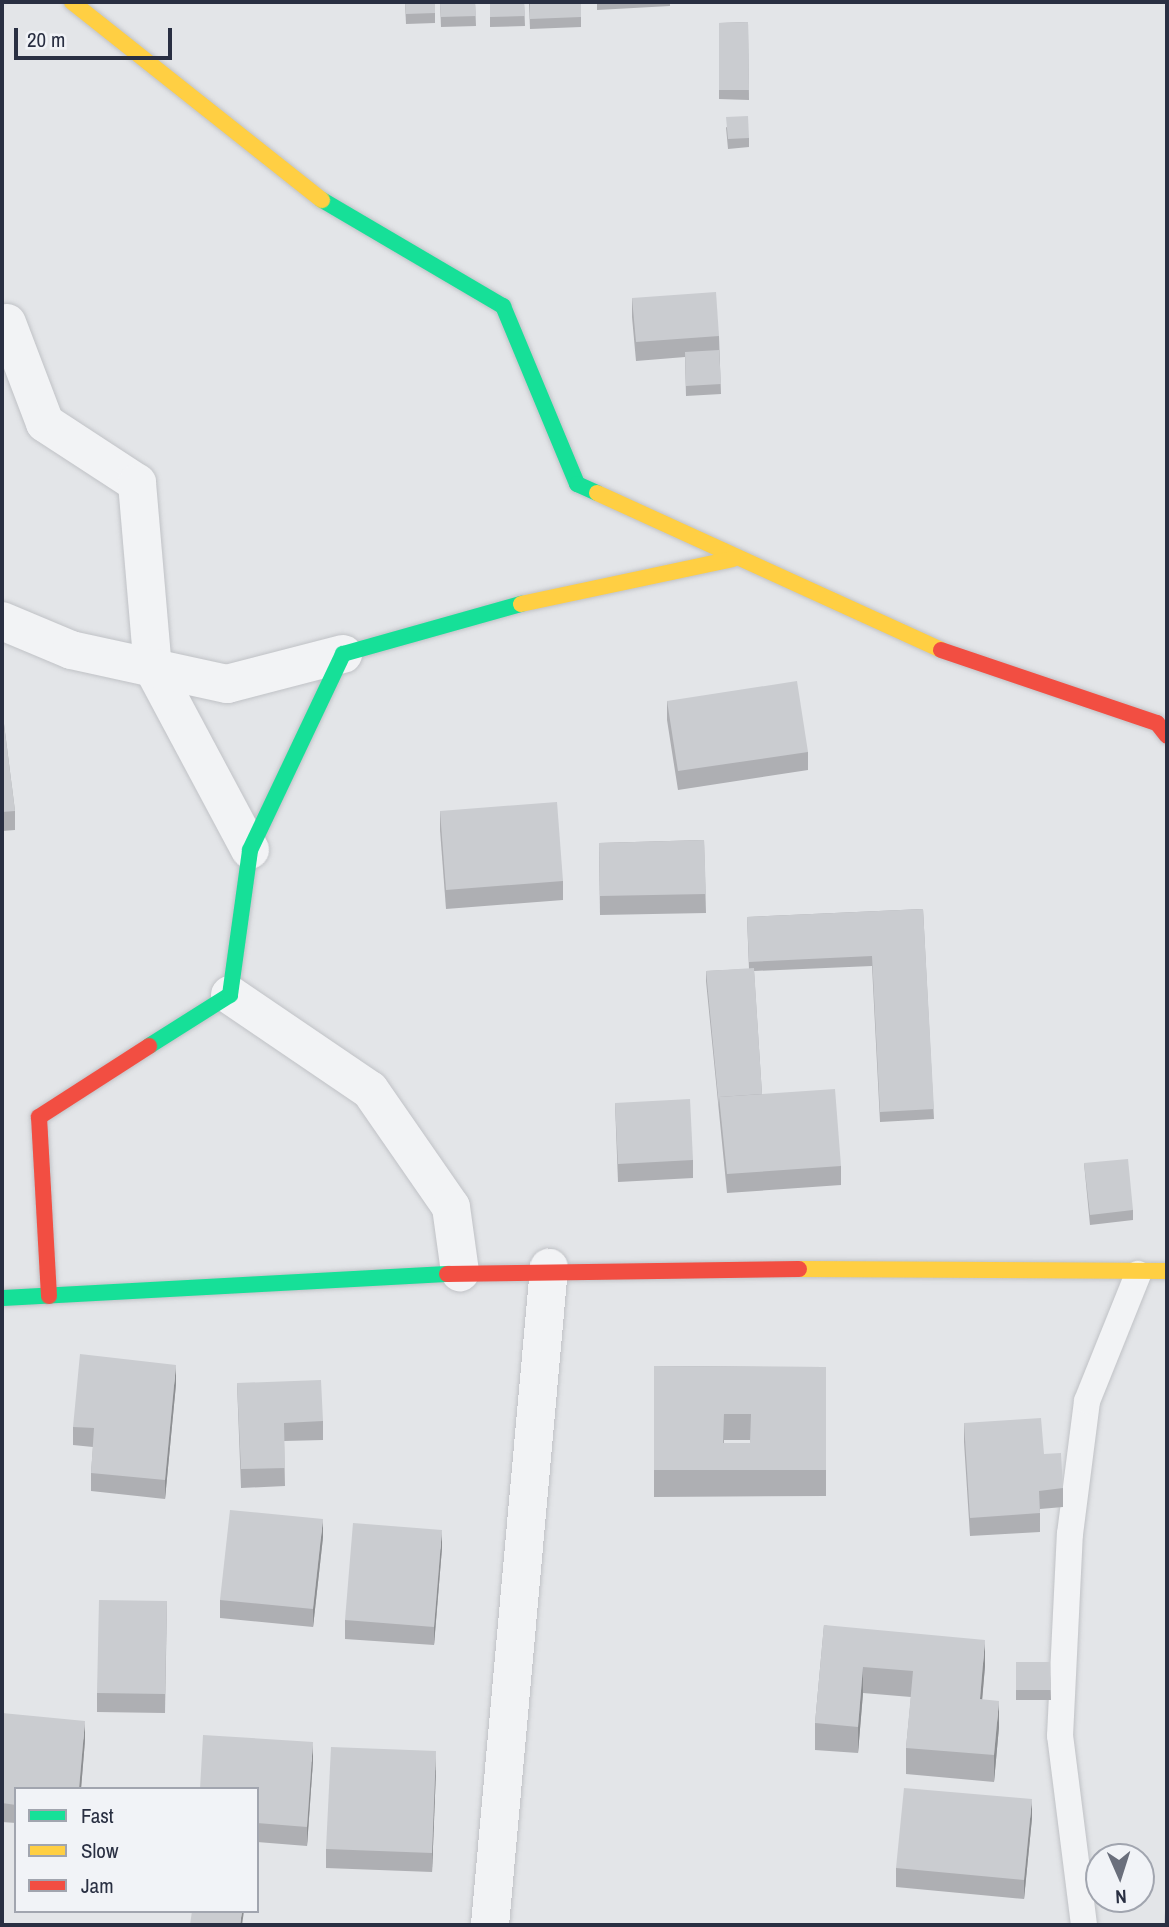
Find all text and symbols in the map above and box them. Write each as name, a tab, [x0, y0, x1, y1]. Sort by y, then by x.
scale bar	[18, 14, 175, 58]
text: 20 m	[27, 25, 65, 54]
legend	[14, 1787, 259, 1913]
text: Fast	[81, 1801, 114, 1830]
text: Slow	[81, 1836, 118, 1865]
north arrow	[1085, 1843, 1155, 1913]
text: Jam	[81, 1871, 114, 1900]
text: N	[1115, 1884, 1127, 1910]

